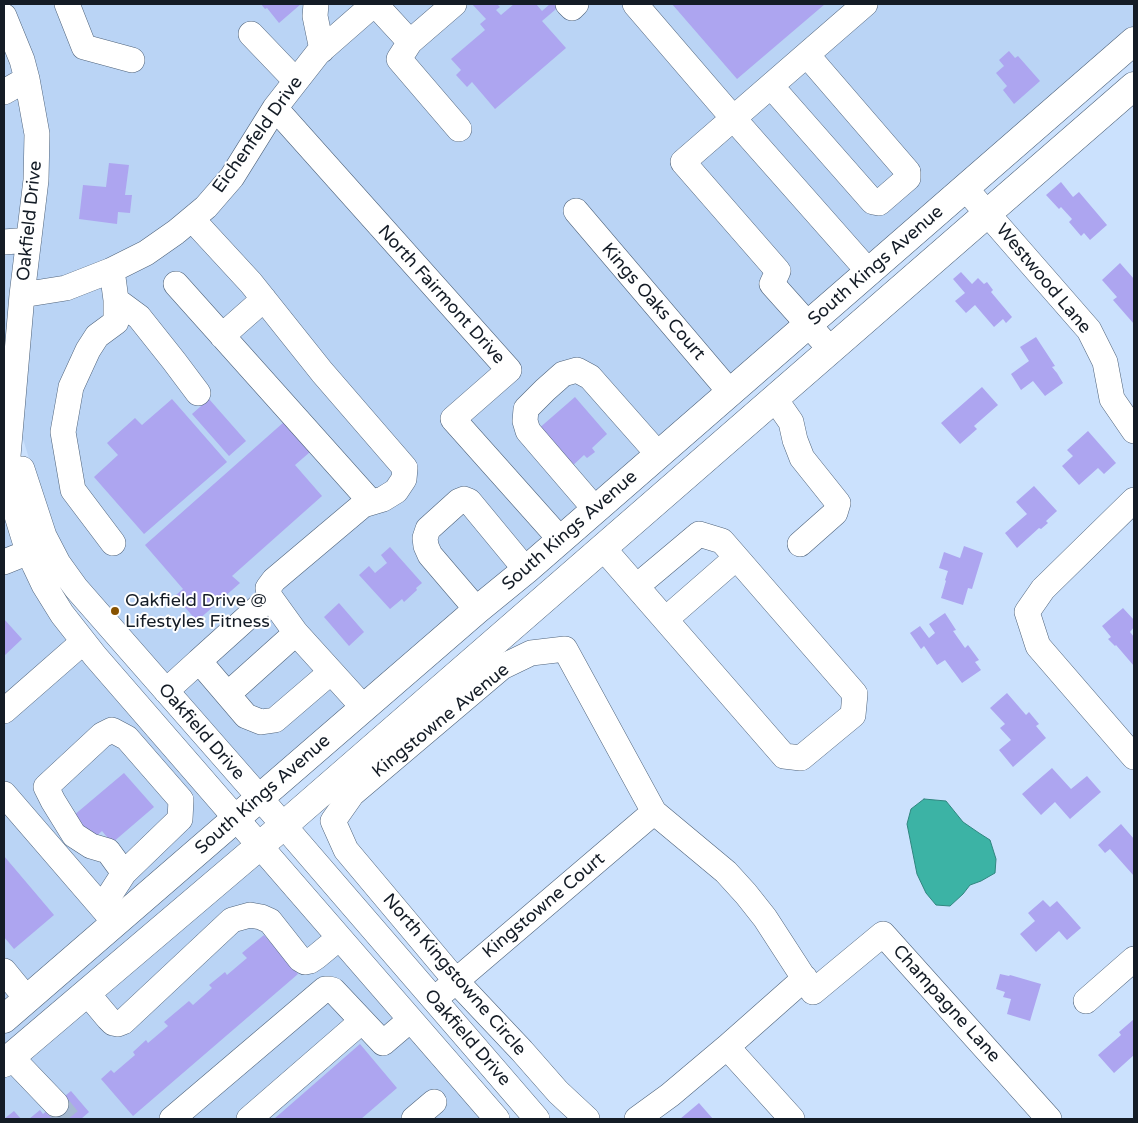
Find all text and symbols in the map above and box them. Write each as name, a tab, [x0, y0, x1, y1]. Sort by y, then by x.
street label: Eichenfeld Drive	[208, 72, 308, 198]
street label: Oakfield Drive	[13, 160, 47, 282]
street label: South Kings Avenue	[804, 201, 948, 331]
street label: Westwood Lane	[991, 220, 1095, 338]
street label: North Fairmont Drive	[373, 221, 509, 369]
street label: Kings Oaks Court	[596, 239, 710, 365]
street label: South Kings Avenue	[498, 466, 642, 596]
place label: Oakfield Drive @ Lifestyles Fitness	[125, 590, 270, 632]
marker: Oakfield Drive @ Lifestyles Fitness	[109, 605, 121, 617]
street label: Kingstowne Avenue	[368, 659, 514, 783]
street label: Oakfield Drive	[153, 679, 249, 785]
street label: South Kings Avenue	[191, 730, 335, 860]
street label: Kingstowne Court	[478, 849, 610, 963]
street label: North Kingstowne Circle	[378, 890, 530, 1060]
street label: Champagne Lane	[888, 941, 1004, 1067]
street label: Oakfield Drive	[419, 985, 515, 1091]

